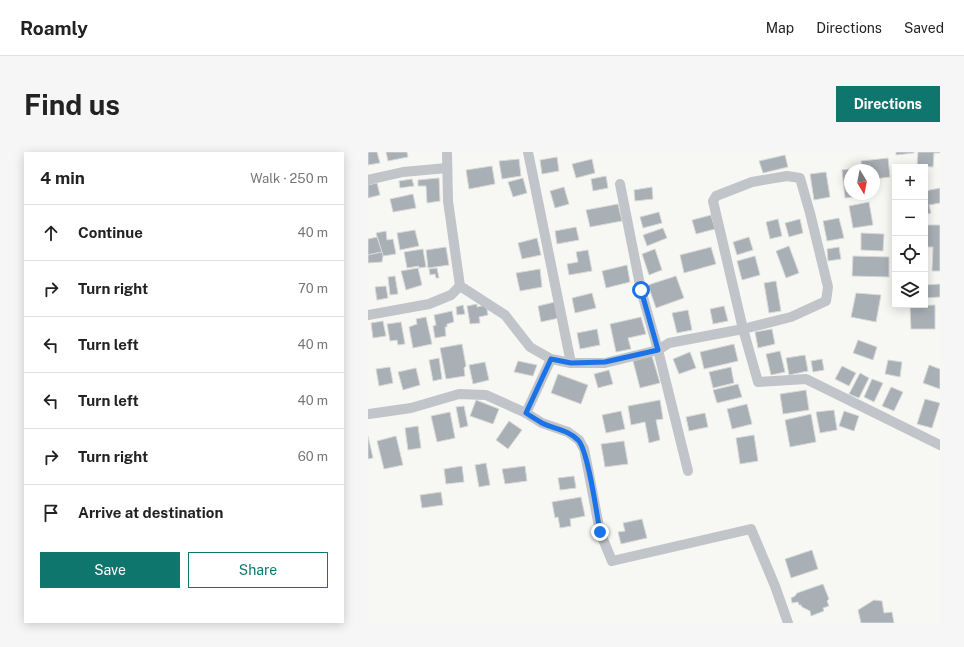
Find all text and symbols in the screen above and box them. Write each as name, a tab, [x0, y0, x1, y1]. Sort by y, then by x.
text: Roamly	[20, 17, 88, 39]
text: Map	[766, 20, 794, 36]
text: Directions	[816, 20, 882, 36]
text: Saved	[904, 20, 944, 36]
button: Directions	[836, 86, 940, 122]
text: Find us	[24, 88, 120, 121]
north arrow	[844, 164, 880, 200]
map controls	[892, 164, 928, 308]
button: +	[892, 164, 928, 200]
text: 4 min	[40, 168, 85, 188]
text: Walk · 250 m	[250, 171, 328, 186]
button: −	[892, 200, 928, 236]
icon: ahead	[40, 222, 62, 244]
text: Continue	[78, 224, 143, 241]
text: 40 m	[297, 225, 328, 240]
button: locate	[892, 236, 928, 272]
button: layers	[892, 272, 928, 308]
icon: right	[40, 278, 62, 300]
text: Turn right	[78, 280, 148, 297]
text: 70 m	[298, 281, 328, 296]
route start	[632, 281, 650, 299]
icon: left	[40, 334, 62, 356]
text: Turn left	[78, 336, 139, 353]
text: 40 m	[297, 337, 328, 352]
icon: left	[40, 390, 62, 412]
text: Turn left	[78, 392, 139, 409]
text: 40 m	[297, 393, 328, 408]
icon: right	[40, 446, 62, 468]
text: Turn right	[78, 448, 148, 465]
text: 60 m	[298, 449, 328, 464]
icon: arrive	[40, 502, 62, 524]
text: Arrive at destination	[78, 504, 223, 521]
route end	[591, 523, 609, 541]
button: Save	[40, 552, 180, 588]
button: Share	[188, 552, 328, 588]

